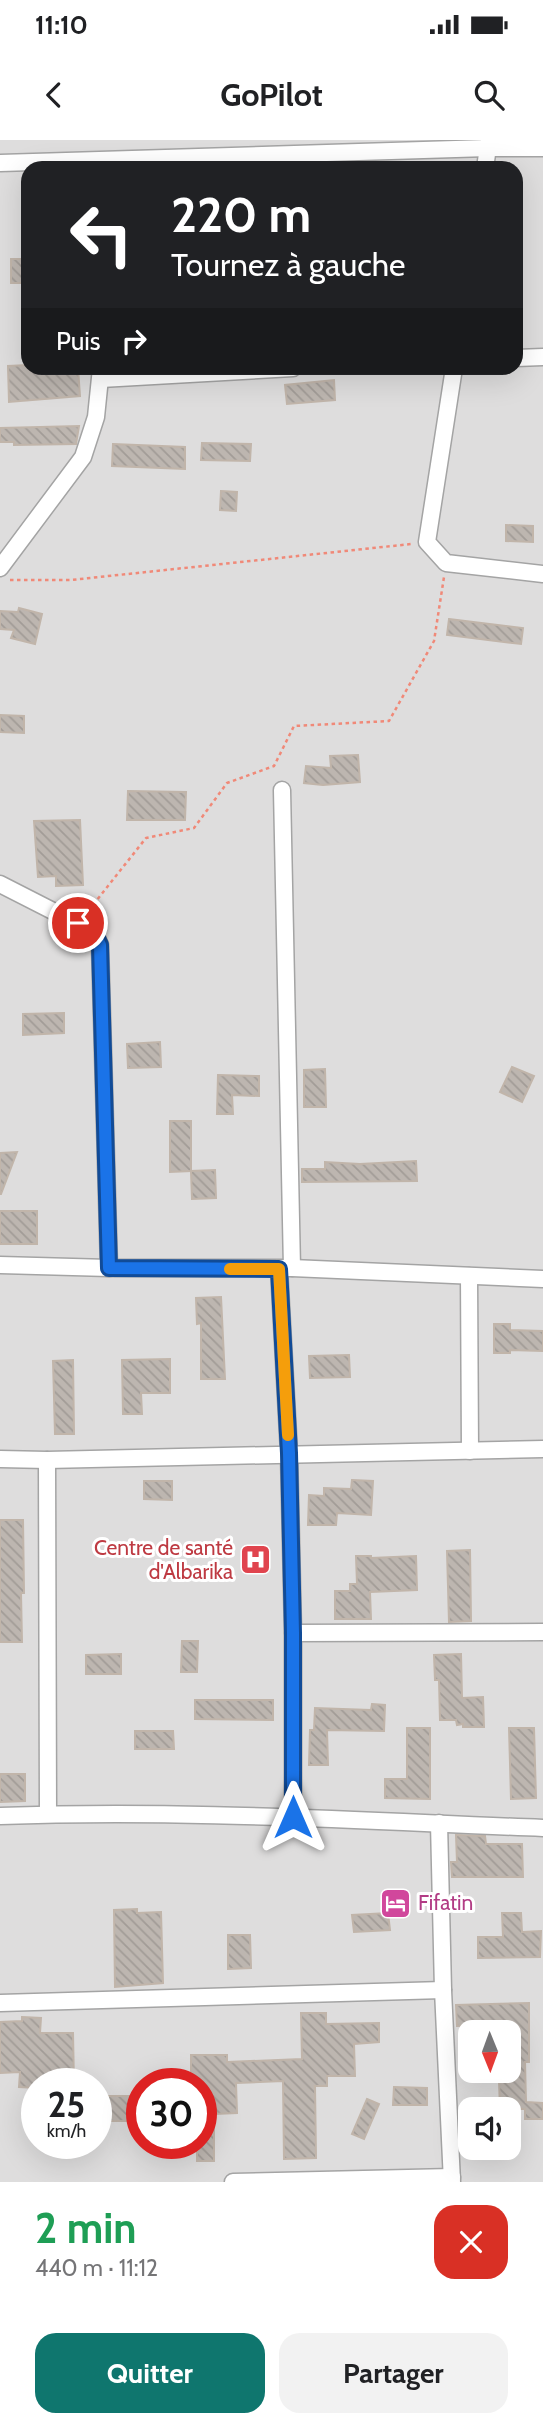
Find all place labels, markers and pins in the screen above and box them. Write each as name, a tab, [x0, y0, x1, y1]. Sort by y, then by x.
pin	[48, 893, 108, 953]
place label: Centre de santé d'Albarika	[94, 1535, 233, 1584]
hospital icon: Centre de santé d'Albarika	[239, 1543, 273, 1577]
hotel icon: Fifatin	[378, 1886, 412, 1920]
place label: Fifatin	[418, 1890, 473, 1915]

